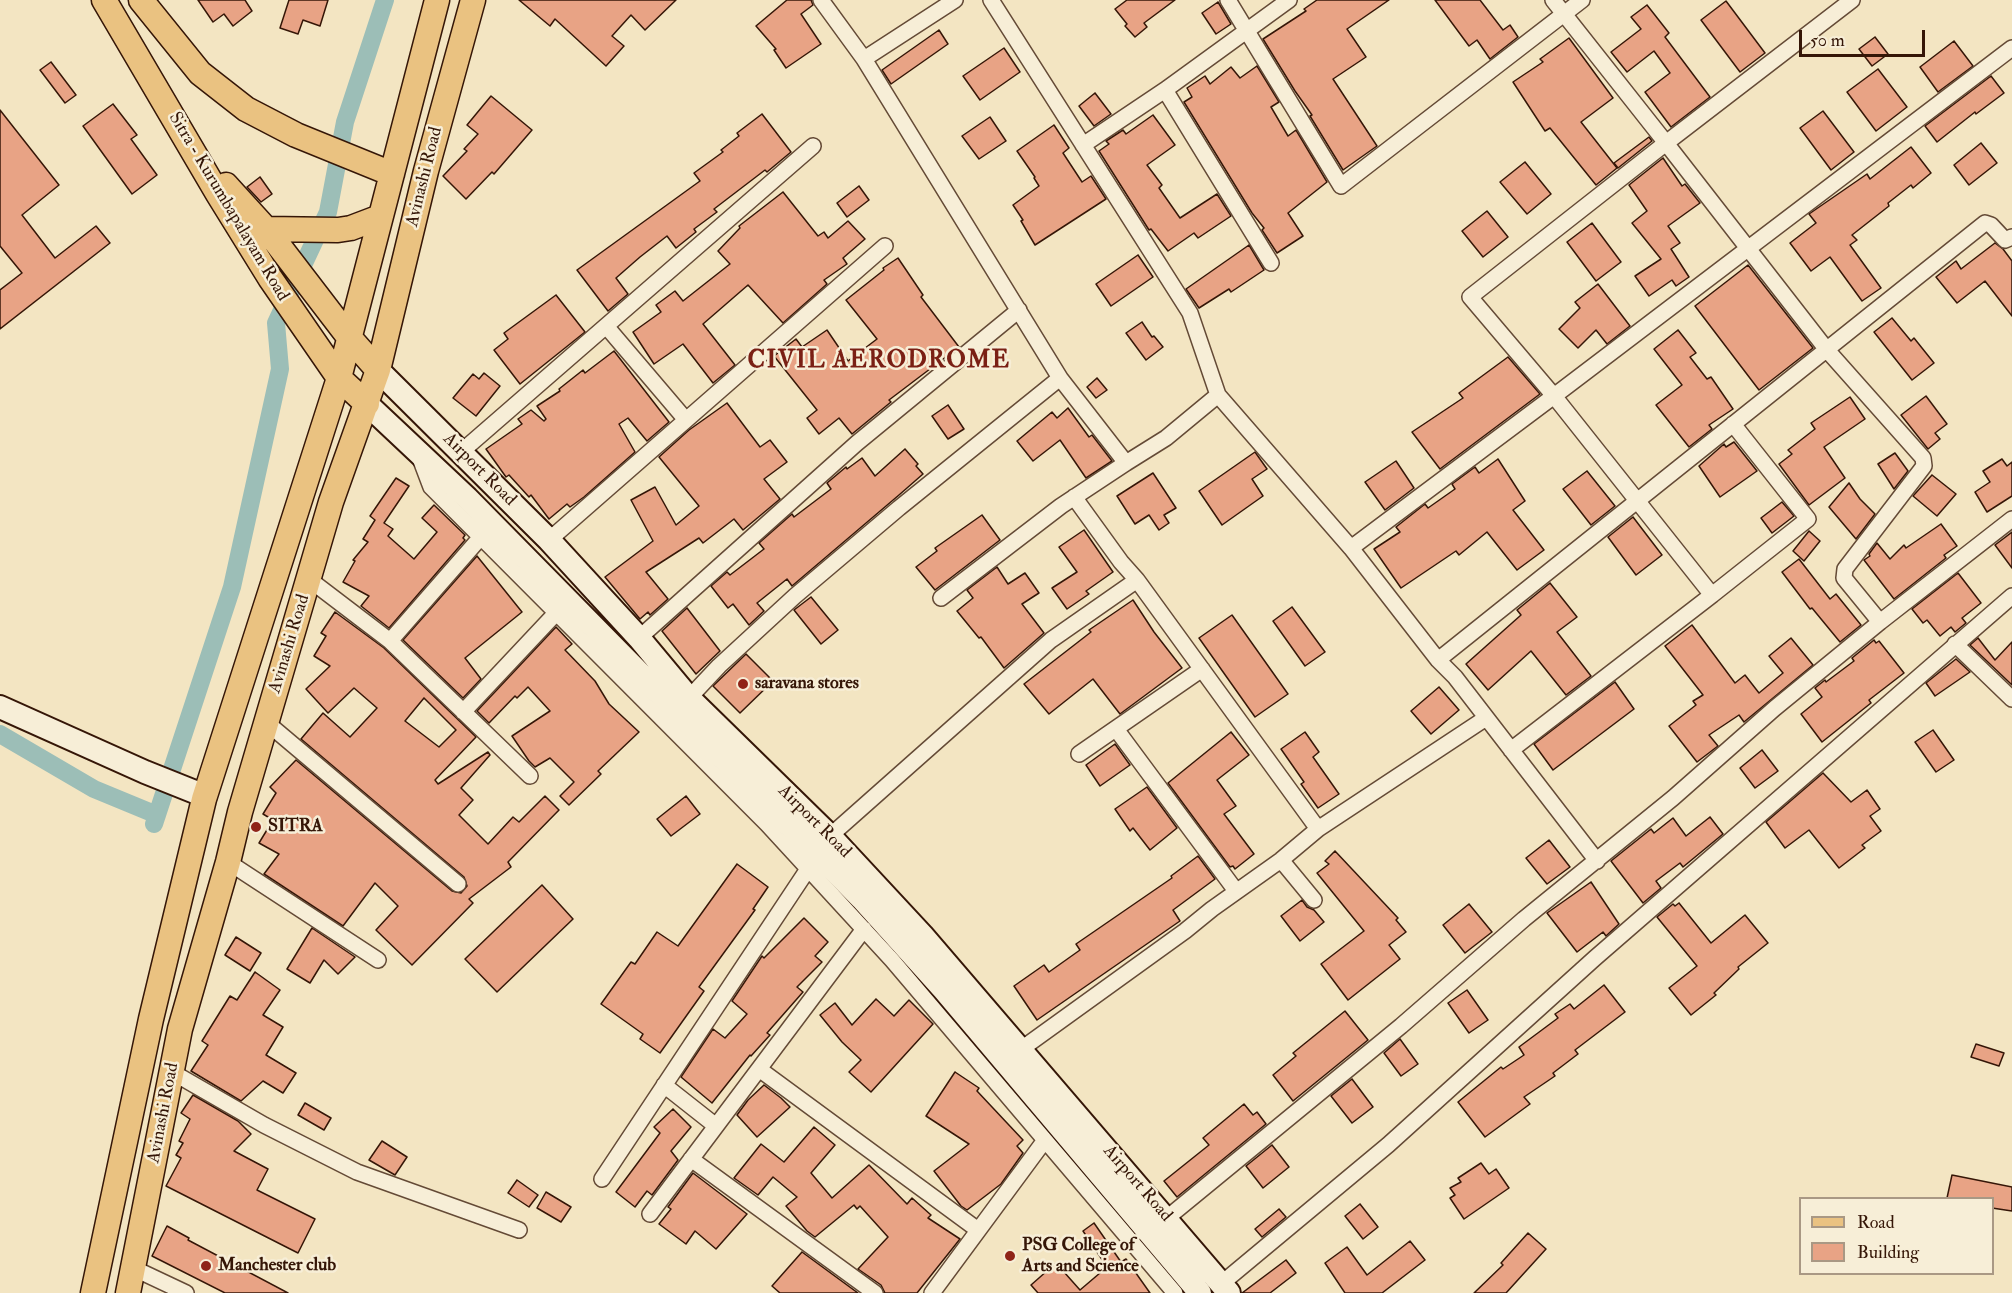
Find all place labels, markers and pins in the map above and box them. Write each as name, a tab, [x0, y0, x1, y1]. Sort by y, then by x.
place label: saravana stores	[755, 673, 859, 695]
marker: saravana stores	[736, 677, 750, 691]
place label: SITRA	[268, 816, 323, 838]
marker: SITRA	[249, 820, 263, 834]
place label: PSG College of Arts and Science	[1022, 1235, 1139, 1278]
marker: PSG College of Arts and Science	[1003, 1249, 1017, 1263]
place label: Manchester club	[218, 1255, 336, 1277]
marker: Manchester club	[199, 1259, 213, 1273]

